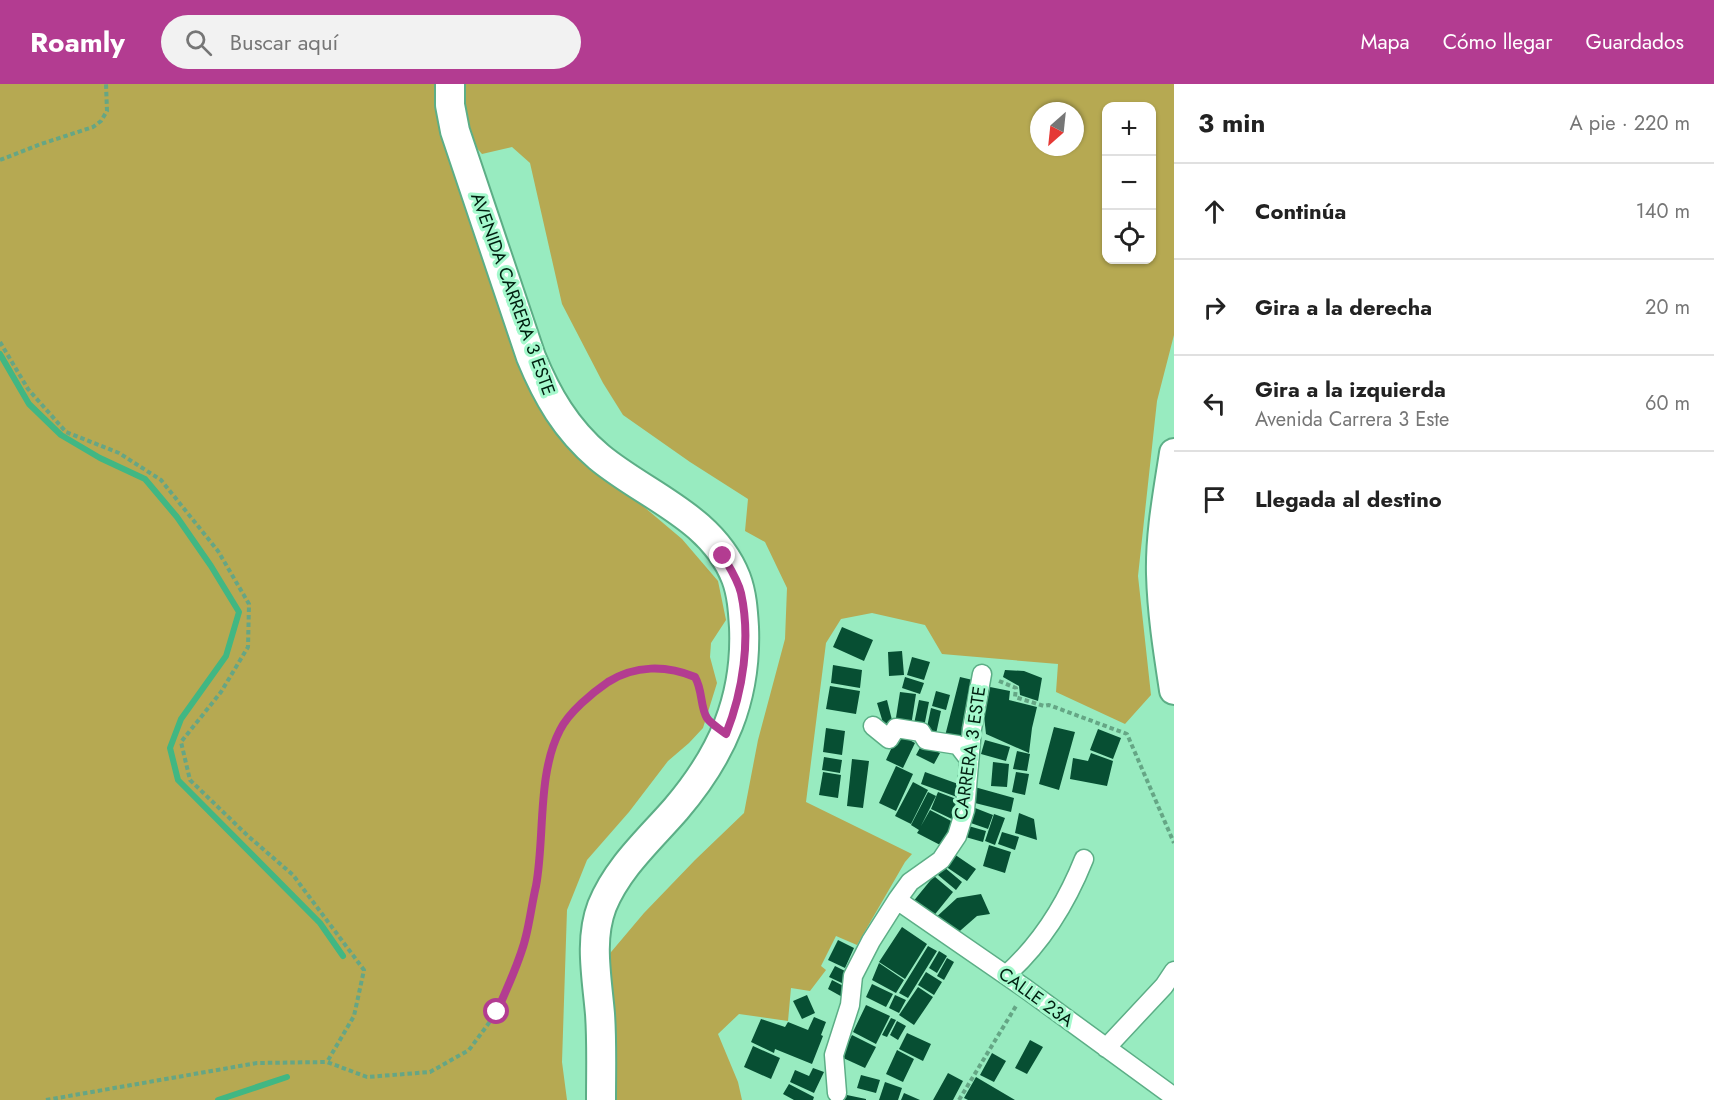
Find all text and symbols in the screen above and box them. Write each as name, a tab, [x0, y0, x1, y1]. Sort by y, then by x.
search box	[161, 15, 581, 69]
text: Roamly	[30, 22, 125, 63]
icon: search	[182, 26, 215, 59]
text: Buscar aquí	[230, 26, 338, 58]
text: Mapa	[1360, 27, 1410, 57]
text: Cómo llegar	[1443, 27, 1552, 57]
text: Guardados	[1585, 27, 1684, 57]
north arrow	[1030, 102, 1084, 156]
map controls	[1102, 102, 1156, 264]
button: +	[1102, 102, 1156, 156]
text: 3 min	[1198, 104, 1265, 142]
text: A pie · 220 m	[1570, 109, 1690, 138]
button: −	[1102, 156, 1156, 210]
street label: AVENIDA CARRERA 3 ESTE	[464, 189, 562, 399]
icon: ahead	[1198, 195, 1231, 228]
text: Continúa	[1255, 195, 1346, 227]
text: 140 m	[1636, 197, 1690, 226]
button: locate	[1102, 210, 1156, 264]
icon: right	[1198, 291, 1231, 324]
text: Gira a la derecha	[1255, 291, 1432, 323]
text: 20 m	[1645, 293, 1690, 322]
text: Gira a la izquierda	[1255, 373, 1446, 405]
icon: left	[1198, 387, 1231, 420]
text: 60 m	[1645, 389, 1690, 418]
text: Avenida Carrera 3 Este	[1255, 405, 1449, 434]
icon: arrive	[1198, 483, 1231, 516]
text: Llegada al destino	[1255, 483, 1442, 515]
route end	[709, 542, 735, 568]
street label: CARRERA 3 ESTE	[948, 685, 992, 821]
street label: CALLE 23A	[993, 961, 1079, 1033]
route start	[483, 998, 509, 1024]

